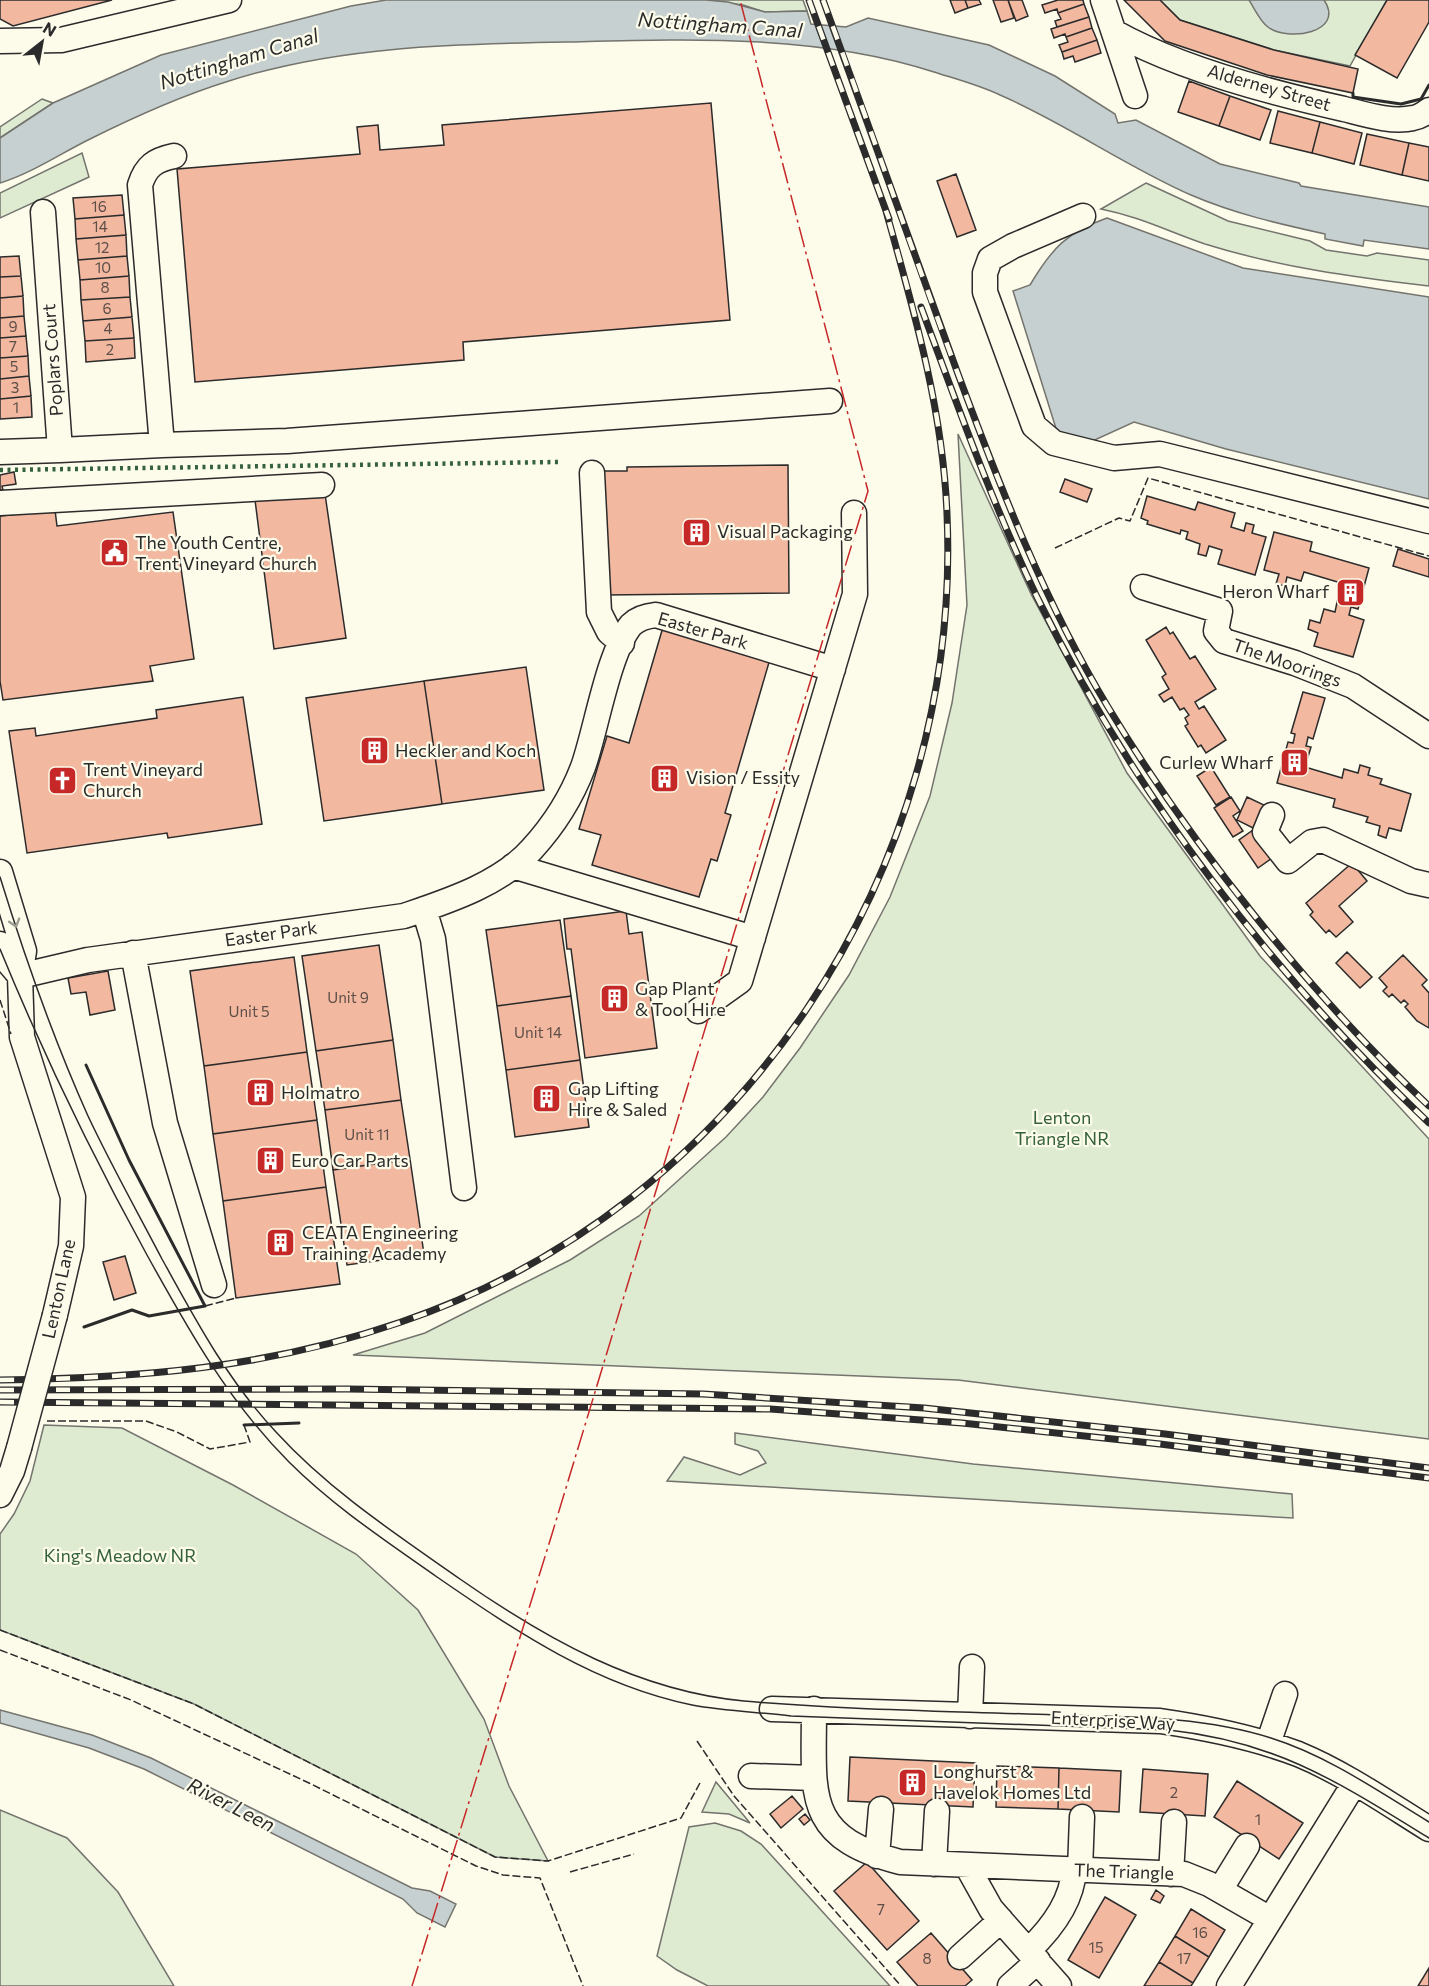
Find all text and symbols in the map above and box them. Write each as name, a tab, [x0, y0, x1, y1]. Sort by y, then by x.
water label: Nottingham Canal	[637, 6, 804, 42]
north arrow	[12, 12, 72, 72]
text: N	[40, 17, 60, 40]
water label: Nottingham Canal	[156, 22, 322, 94]
street label: Alderney Street	[1205, 59, 1333, 115]
house number: 16	[91, 197, 107, 215]
house number: 14	[92, 217, 108, 235]
house number: 12	[95, 238, 109, 256]
house number: 10	[95, 258, 111, 276]
house number: 8	[100, 278, 110, 296]
house number: 6	[102, 299, 112, 317]
street label: Poplars Court	[37, 303, 67, 417]
house number: 9	[8, 317, 18, 335]
house number: 4	[104, 319, 113, 337]
house number: 7	[9, 337, 17, 355]
house number: 2	[106, 340, 114, 358]
house number: 5	[10, 357, 18, 375]
house number: 3	[11, 378, 19, 396]
house number: 1	[13, 398, 19, 416]
building icon: Visual Packaging	[680, 516, 712, 548]
place label: Visual Packaging	[717, 520, 853, 542]
place label: The Youth Centre, Trent Vineyard Church	[135, 531, 317, 574]
public building icon: The Youth Centre, Trent Vineyard Church	[98, 537, 130, 569]
building icon: Heron Wharf	[1334, 576, 1366, 608]
place label: Heron Wharf	[1222, 580, 1330, 602]
street label: Easter Park	[655, 607, 751, 654]
street label: The Moorings	[1230, 633, 1345, 691]
building icon: Heckler and Koch	[358, 735, 390, 767]
place label: Heckler and Koch	[395, 739, 536, 761]
building icon: Curlew Wharf	[1278, 747, 1310, 779]
place label: Curlew Wharf	[1159, 751, 1274, 773]
place label: Trent Vineyard Church	[83, 758, 203, 801]
building icon: Vision / Essity	[649, 762, 681, 794]
church icon: Trent Vineyard Church	[46, 764, 78, 796]
place label: Vision / Essity	[686, 766, 800, 788]
street label: Easter Park	[223, 916, 319, 950]
one-way arrow	[8, 917, 21, 928]
place label: Gap Plant & Tool Hire	[635, 977, 726, 1020]
building icon: Gap Plant & Tool Hire	[598, 983, 630, 1015]
house number: Unit 9	[327, 988, 369, 1006]
house number: Unit 5	[228, 1002, 270, 1020]
house number: Unit 14	[514, 1023, 562, 1041]
building icon: Holmatro	[244, 1077, 276, 1109]
place label: Gap Lifting Hire & Saled	[568, 1077, 667, 1120]
place label: Holmatro	[281, 1081, 360, 1103]
building icon: Gap Lifting Hire & Saled	[531, 1083, 563, 1115]
park label: Lenton Triangle NR	[1015, 1106, 1109, 1149]
house number: Unit 11	[344, 1125, 390, 1143]
building icon: Euro Car Parts	[254, 1145, 286, 1177]
place label: Euro Car Parts	[291, 1149, 409, 1171]
place label: CEATA Engineering Training Academy	[302, 1221, 459, 1264]
building icon: CEATA Engineering Training Academy	[265, 1227, 297, 1259]
street label: Lenton Lane	[37, 1237, 79, 1341]
park label: King's Meadow NR	[44, 1544, 196, 1566]
street label: Enterprise Way	[1050, 1706, 1176, 1734]
place label: Longhurst & Havelok Homes Ltd	[933, 1760, 1091, 1803]
building icon: Longhurst & Havelok Homes Ltd	[896, 1766, 928, 1798]
water label: River Leen	[184, 1772, 279, 1836]
house number: 2	[1170, 1783, 1178, 1801]
house number: 1	[1255, 1810, 1261, 1828]
street label: The Triangle	[1074, 1858, 1174, 1884]
house number: 7	[877, 1900, 885, 1918]
house number: 16	[1192, 1923, 1208, 1941]
house number: 15	[1088, 1938, 1104, 1956]
house number: 8	[922, 1949, 932, 1967]
house number: 17	[1177, 1949, 1191, 1967]

